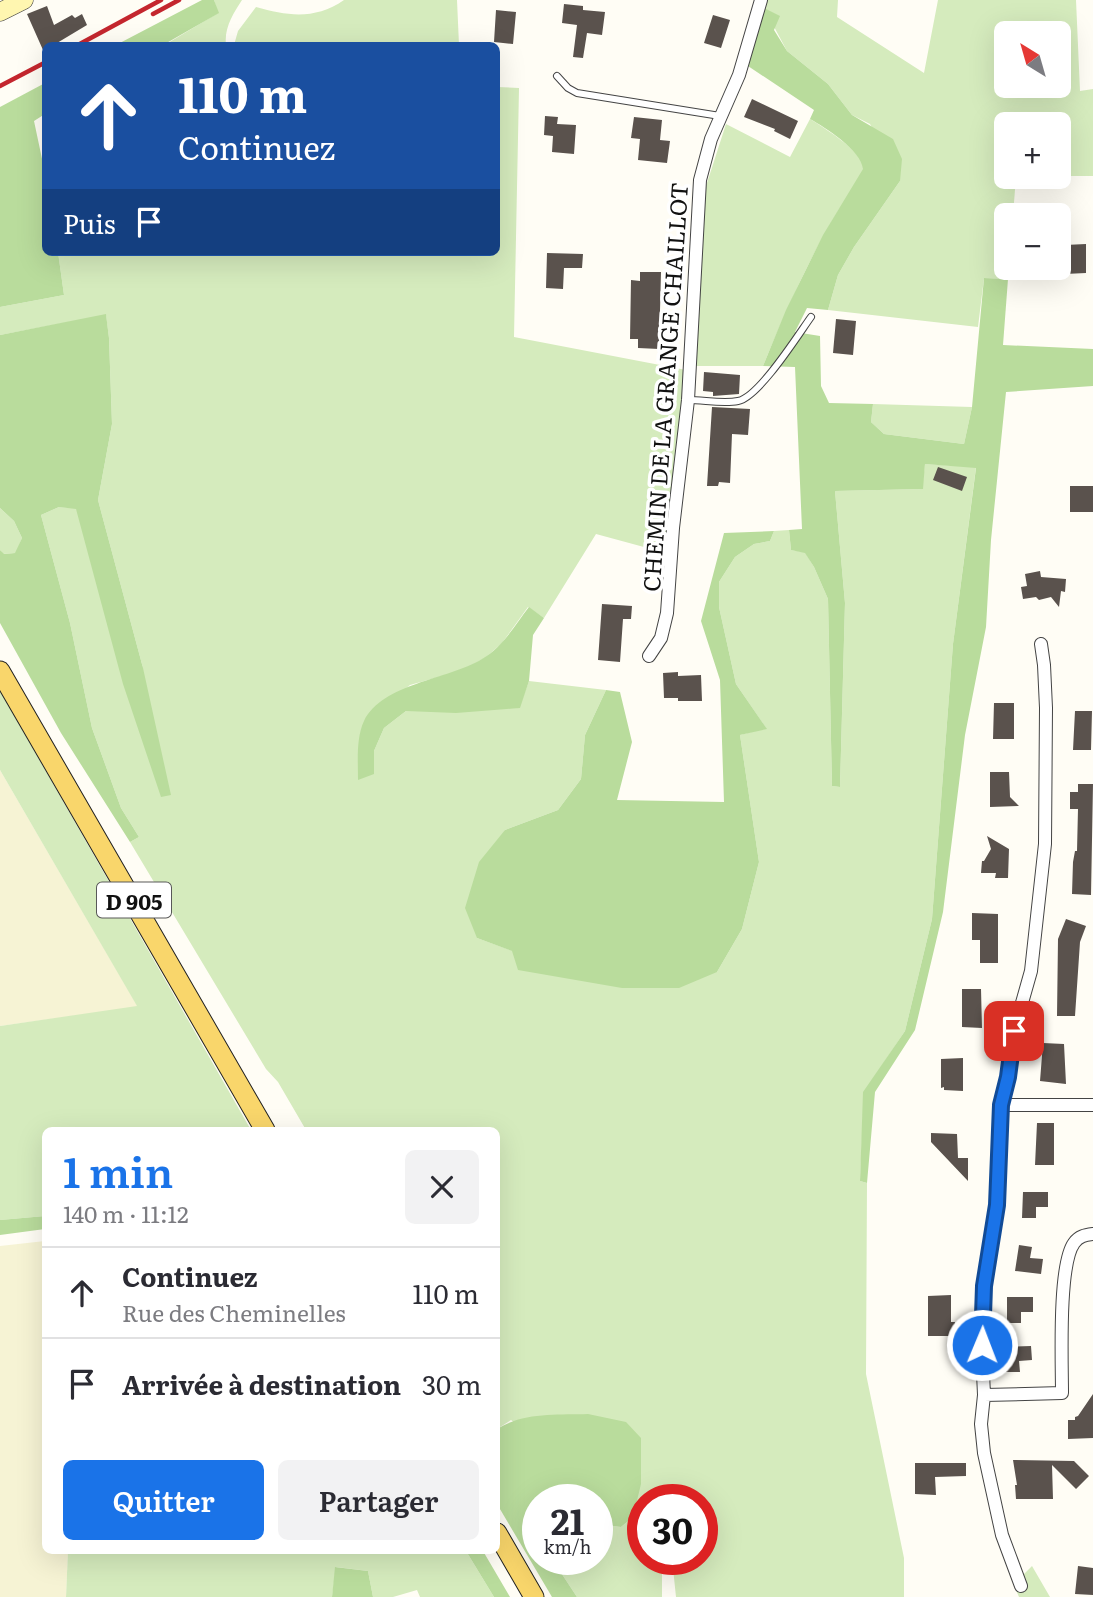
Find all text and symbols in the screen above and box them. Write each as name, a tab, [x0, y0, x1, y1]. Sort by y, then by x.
north arrow	[994, 21, 1071, 98]
map controls	[994, 21, 1071, 280]
text: 110 m	[178, 55, 307, 128]
icon: ahead	[63, 70, 154, 161]
button: +	[994, 112, 1071, 189]
text: Continuez	[178, 122, 335, 170]
street label: CHEMIN DE LA GRANGE CHAILLOT	[633, 181, 695, 593]
text: Puis	[63, 203, 116, 242]
icon: arrive	[130, 203, 168, 241]
button: −	[994, 203, 1071, 280]
road number: D 905	[97, 883, 171, 918]
pin	[984, 1001, 1044, 1061]
icon: arrive	[995, 1012, 1033, 1050]
text: 1 min	[63, 1139, 173, 1201]
button: close	[405, 1150, 479, 1224]
text: 140 m · 11:12	[63, 1196, 189, 1230]
text: Continuez	[122, 1256, 258, 1295]
text: 110 m	[412, 1273, 479, 1312]
icon: ahead	[63, 1274, 101, 1312]
text: Rue des Cheminelles	[122, 1295, 346, 1329]
position arrow	[945, 1308, 1019, 1382]
text: Arrivée à destination	[122, 1364, 401, 1403]
text: 30 m	[422, 1364, 482, 1403]
icon: arrive	[63, 1365, 101, 1403]
button: Quitter	[63, 1460, 264, 1540]
button: Partager	[278, 1460, 479, 1540]
speed limit sign: 30	[627, 1484, 718, 1575]
text: 21	[551, 1494, 584, 1546]
text: km/h	[544, 1533, 591, 1560]

